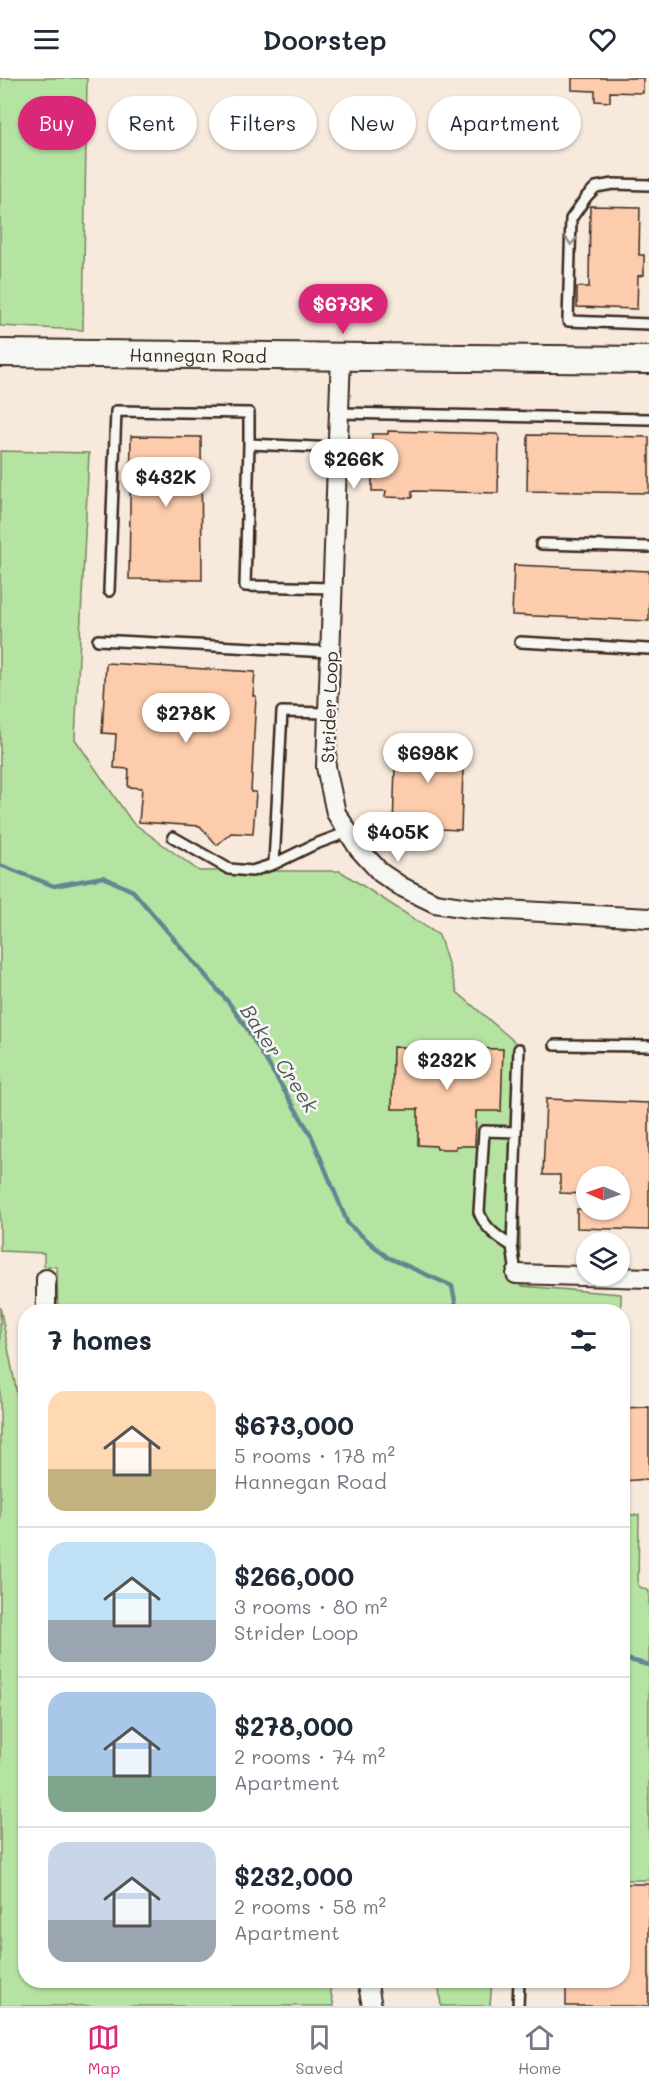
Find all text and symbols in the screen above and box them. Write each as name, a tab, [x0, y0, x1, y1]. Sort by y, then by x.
text: Doorstep	[262, 22, 387, 57]
icon: menu	[30, 23, 63, 56]
icon: heart	[586, 23, 619, 56]
chip: Buy	[18, 96, 96, 150]
chip: Rent	[108, 96, 197, 150]
chip: Filters	[209, 96, 317, 150]
chip: New	[329, 96, 416, 150]
chip: Apartment	[428, 96, 581, 150]
one-way arrow	[564, 236, 577, 245]
pin: $673K	[301, 284, 385, 335]
text: $673K	[313, 290, 373, 316]
street label: Hannegan Road	[129, 342, 267, 368]
pin: $266K	[312, 439, 396, 490]
text: $266K	[324, 445, 384, 471]
pin: $432K	[124, 457, 208, 508]
text: $432K	[135, 463, 197, 489]
street label: Strider Loop	[315, 651, 343, 763]
pin: $278K	[144, 693, 228, 744]
text: $278K	[156, 699, 216, 725]
pin: $698K	[386, 733, 470, 784]
text: $698K	[397, 739, 459, 765]
pin: $405K	[356, 812, 440, 863]
text: $405K	[367, 818, 429, 844]
water label: Baker Creek	[235, 999, 325, 1117]
pin: $232K	[405, 1040, 489, 1091]
text: $232K	[417, 1046, 477, 1072]
north arrow	[576, 1166, 630, 1220]
map controls	[576, 1166, 630, 1286]
button: layers	[576, 1232, 630, 1286]
text: 7 homes	[48, 1323, 152, 1357]
icon: filters	[567, 1324, 600, 1357]
text: $673,000	[234, 1408, 354, 1442]
icon: home	[96, 1415, 168, 1487]
text: 5 rooms · 178 m²	[234, 1442, 395, 1468]
text: Hannegan Road	[234, 1468, 387, 1494]
text: $266,000	[234, 1559, 354, 1593]
icon: home	[96, 1566, 168, 1638]
text: 3 rooms · 80 m²	[234, 1593, 387, 1619]
text: Strider Loop	[234, 1619, 358, 1645]
text: $278,000	[234, 1709, 353, 1743]
icon: home	[96, 1716, 168, 1788]
text: 2 rooms · 74 m²	[234, 1743, 385, 1769]
text: Apartment	[234, 1769, 340, 1795]
text: $232,000	[234, 1859, 353, 1893]
icon: home	[96, 1866, 168, 1938]
text: 2 rooms · 58 m²	[234, 1893, 386, 1919]
text: Apartment	[234, 1919, 340, 1945]
tab: Map	[87, 2021, 120, 2078]
tab: Saved	[295, 2021, 343, 2078]
tab: Home	[518, 2021, 561, 2078]

